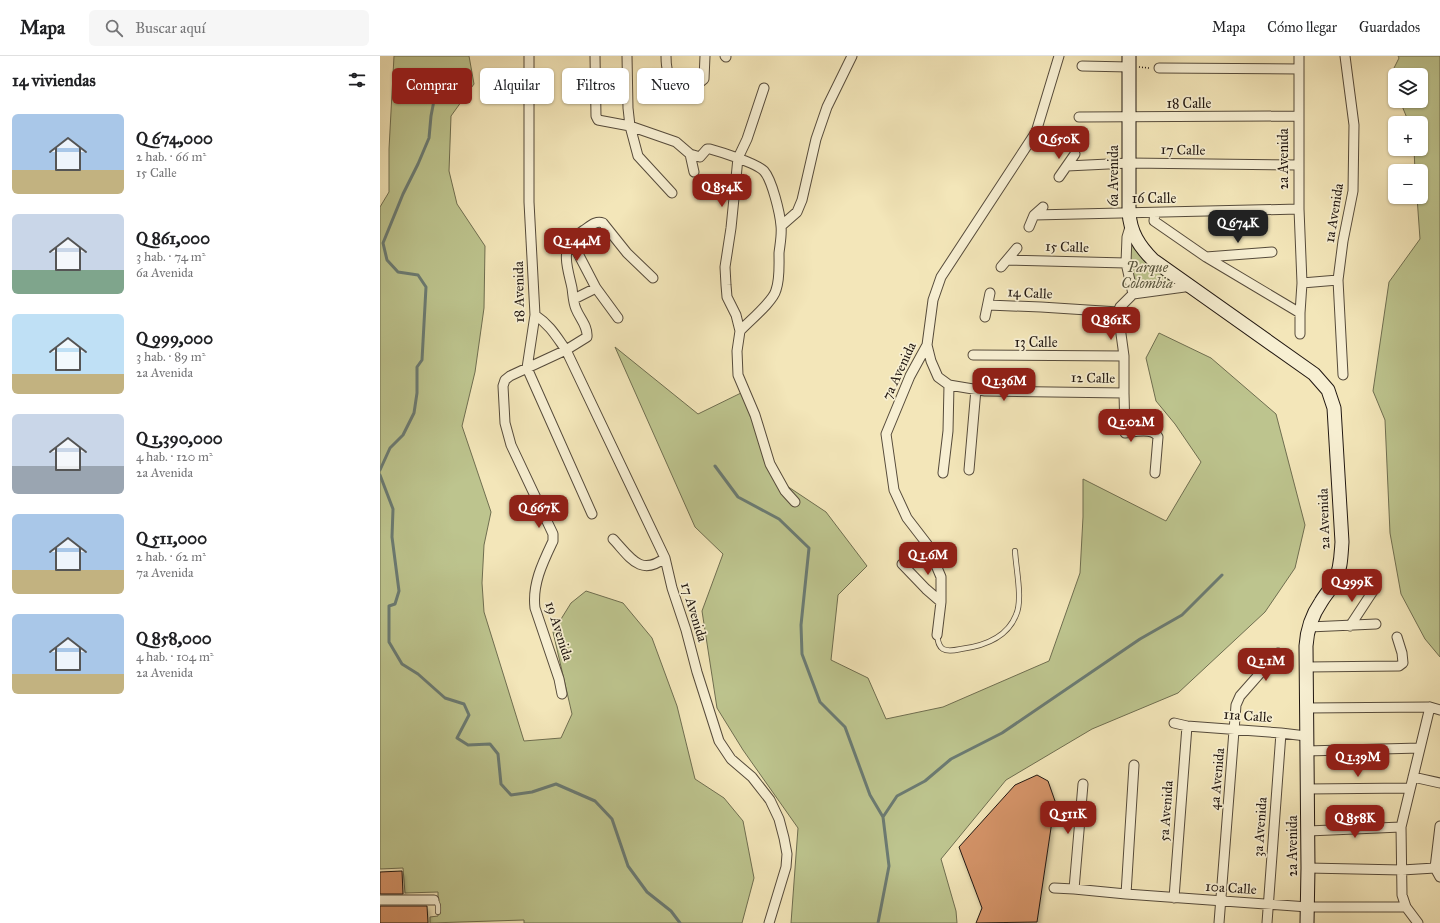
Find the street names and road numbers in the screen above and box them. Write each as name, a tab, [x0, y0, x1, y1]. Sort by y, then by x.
street label: 18 Calle	[1167, 95, 1212, 112]
street label: 2a Avenida	[1275, 128, 1292, 190]
street label: 17 Calle	[1160, 141, 1206, 159]
street label: 6a Avenida	[1105, 145, 1122, 207]
street label: 1a Avenida	[1321, 182, 1347, 244]
street label: 16 Calle	[1132, 190, 1176, 207]
street label: 15 Calle	[1045, 238, 1089, 256]
street label: 18 Avenida	[510, 261, 528, 323]
street label: 14 Calle	[1007, 283, 1053, 303]
street label: 13 Calle	[1015, 334, 1058, 351]
street label: 7a Avenida	[878, 339, 920, 403]
street label: 12 Calle	[1071, 369, 1115, 387]
street label: 2a Avenida	[1314, 488, 1334, 550]
street label: 17 Avenida	[677, 580, 711, 644]
street label: 19 Avenida	[541, 599, 577, 663]
street label: 11a Calle	[1223, 706, 1273, 726]
street label: 4a Avenida	[1206, 747, 1228, 811]
street label: 5a Avenida	[1155, 780, 1177, 842]
street label: 3a Avenida	[1249, 796, 1271, 858]
street label: 2a Avenida	[1284, 815, 1301, 877]
street label: 10a Calle	[1205, 878, 1257, 898]

